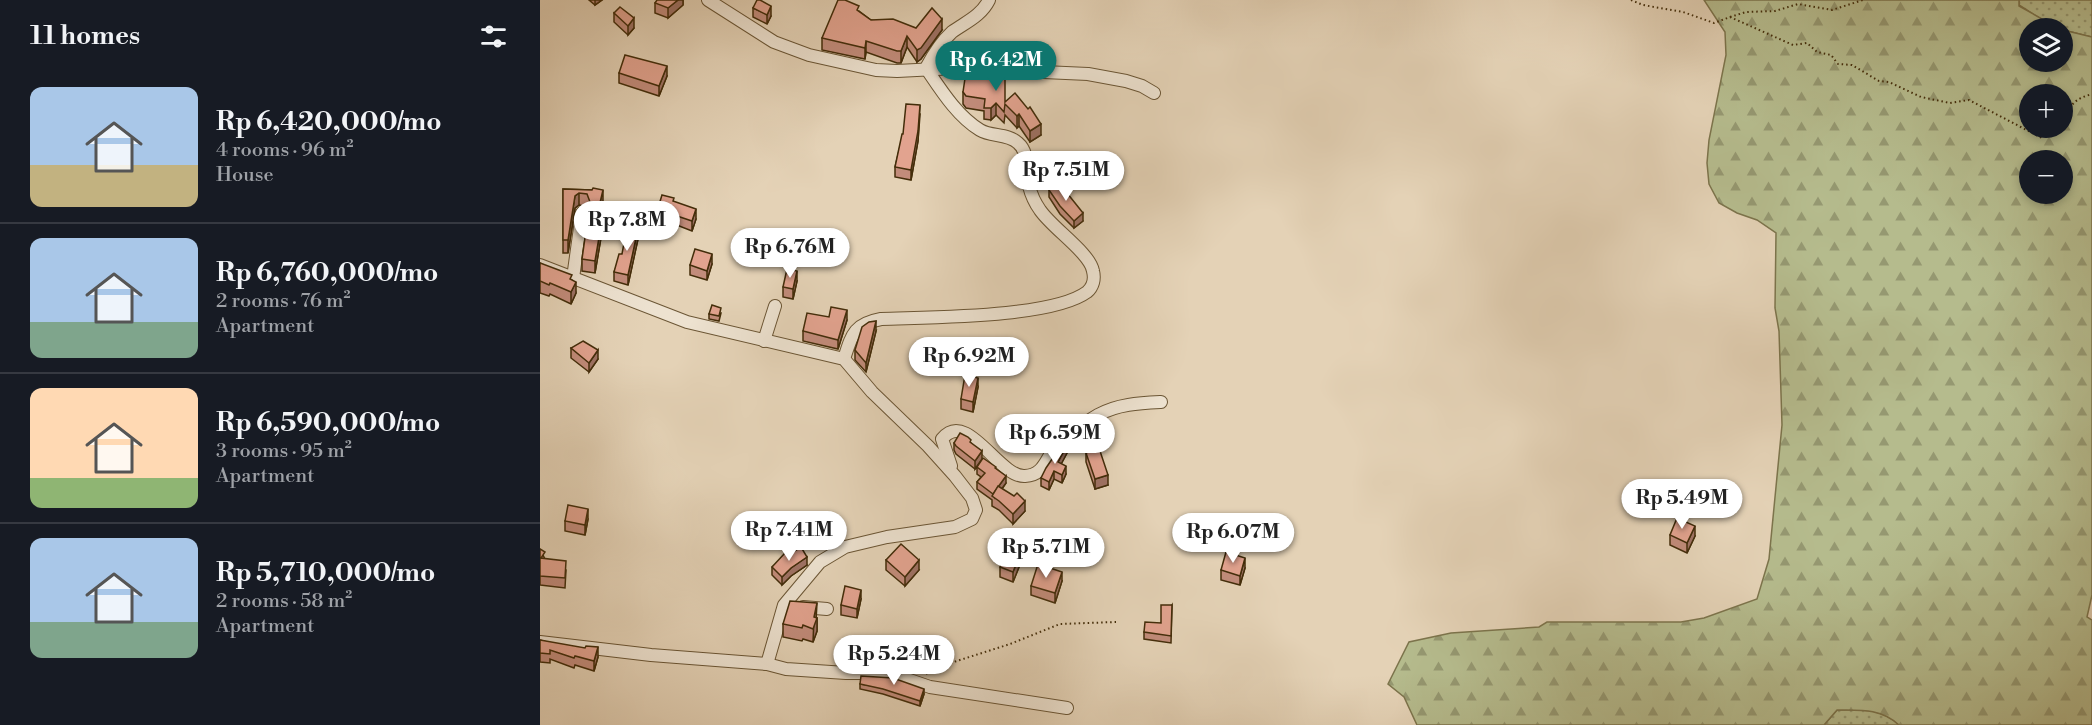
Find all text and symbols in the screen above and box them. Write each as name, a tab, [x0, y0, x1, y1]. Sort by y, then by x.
map controls	[2019, 18, 2073, 204]
button: layers	[2019, 18, 2073, 72]
text: 11 homes	[30, 20, 140, 52]
icon: filters	[477, 20, 510, 53]
pin: Rp 6.42M	[934, 41, 1058, 92]
text: Rp 6.42M	[949, 48, 1043, 73]
button: +	[2019, 84, 2073, 138]
text: Rp 6,420,000/mo	[216, 106, 442, 138]
icon: home	[78, 111, 150, 183]
text: 4 rooms · 96 m²	[216, 138, 354, 163]
button: −	[2019, 150, 2073, 204]
pin: Rp 7.51M	[1004, 151, 1128, 202]
text: Rp 7.51M	[1022, 158, 1110, 183]
text: House	[216, 163, 274, 188]
pin: Rp 7.8M	[572, 201, 682, 252]
text: Rp 7.8M	[588, 208, 666, 233]
pin: Rp 6.76M	[728, 228, 852, 279]
text: Rp 6.76M	[745, 235, 835, 260]
text: Rp 6,760,000/mo	[216, 257, 438, 289]
icon: home	[78, 262, 150, 334]
text: 2 rooms · 76 m²	[216, 289, 350, 314]
text: Apartment	[216, 314, 314, 339]
pin: Rp 6.92M	[907, 337, 1031, 388]
text: Rp 6.92M	[923, 344, 1015, 369]
text: Rp 6,590,000/mo	[216, 407, 440, 439]
icon: home	[78, 412, 150, 484]
pin: Rp 6.59M	[993, 414, 1117, 465]
text: Rp 6.59M	[1009, 421, 1101, 446]
text: 3 rooms · 95 m²	[216, 439, 352, 464]
text: Apartment	[216, 464, 314, 489]
pin: Rp 5.49M	[1620, 479, 1744, 530]
text: Rp 5.49M	[1635, 486, 1729, 511]
pin: Rp 7.41M	[727, 511, 851, 562]
pin: Rp 6.07M	[1171, 513, 1295, 564]
text: Rp 7.41M	[745, 518, 833, 543]
text: Rp 6.07M	[1186, 520, 1280, 545]
pin: Rp 5.71M	[984, 528, 1108, 579]
text: Rp 5.71M	[1001, 535, 1091, 560]
text: Rp 5,710,000/mo	[216, 557, 435, 589]
icon: home	[78, 562, 150, 634]
text: 2 rooms · 58 m²	[216, 589, 352, 614]
text: Apartment	[216, 614, 314, 639]
pin: Rp 5.24M	[832, 635, 956, 686]
text: Rp 5.24M	[847, 642, 941, 667]

